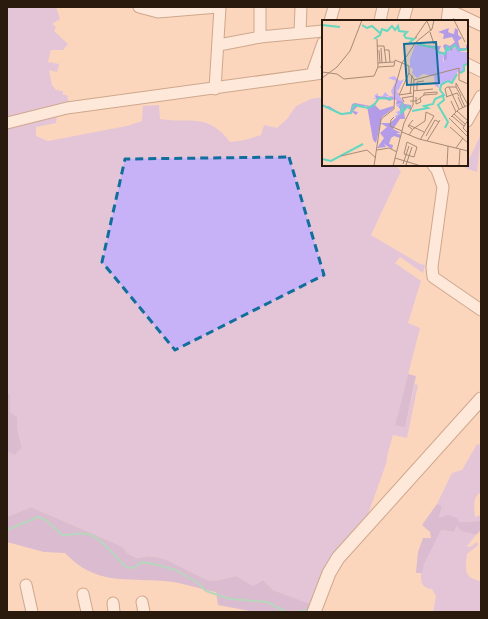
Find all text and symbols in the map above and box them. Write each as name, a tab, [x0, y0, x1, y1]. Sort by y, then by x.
inset map	[322, 20, 468, 166]

